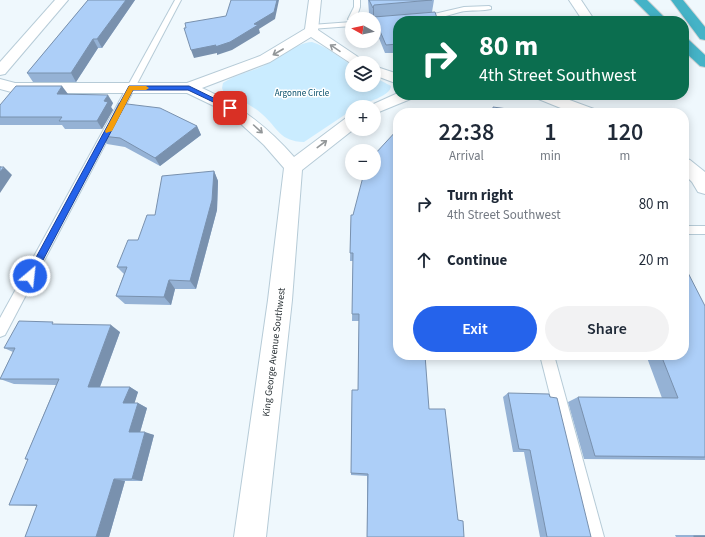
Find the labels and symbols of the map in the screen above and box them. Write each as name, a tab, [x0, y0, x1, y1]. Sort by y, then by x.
north arrow	[345, 12, 381, 48]
one-way arrow	[329, 43, 341, 51]
one-way arrow	[272, 48, 284, 56]
park label: Argonne Circle	[275, 87, 330, 100]
pin	[213, 91, 247, 125]
one-way arrow	[253, 124, 263, 133]
one-way arrow	[317, 140, 328, 149]
position arrow	[9, 255, 51, 297]
street label: King George Avenue Southwest	[259, 286, 289, 417]

